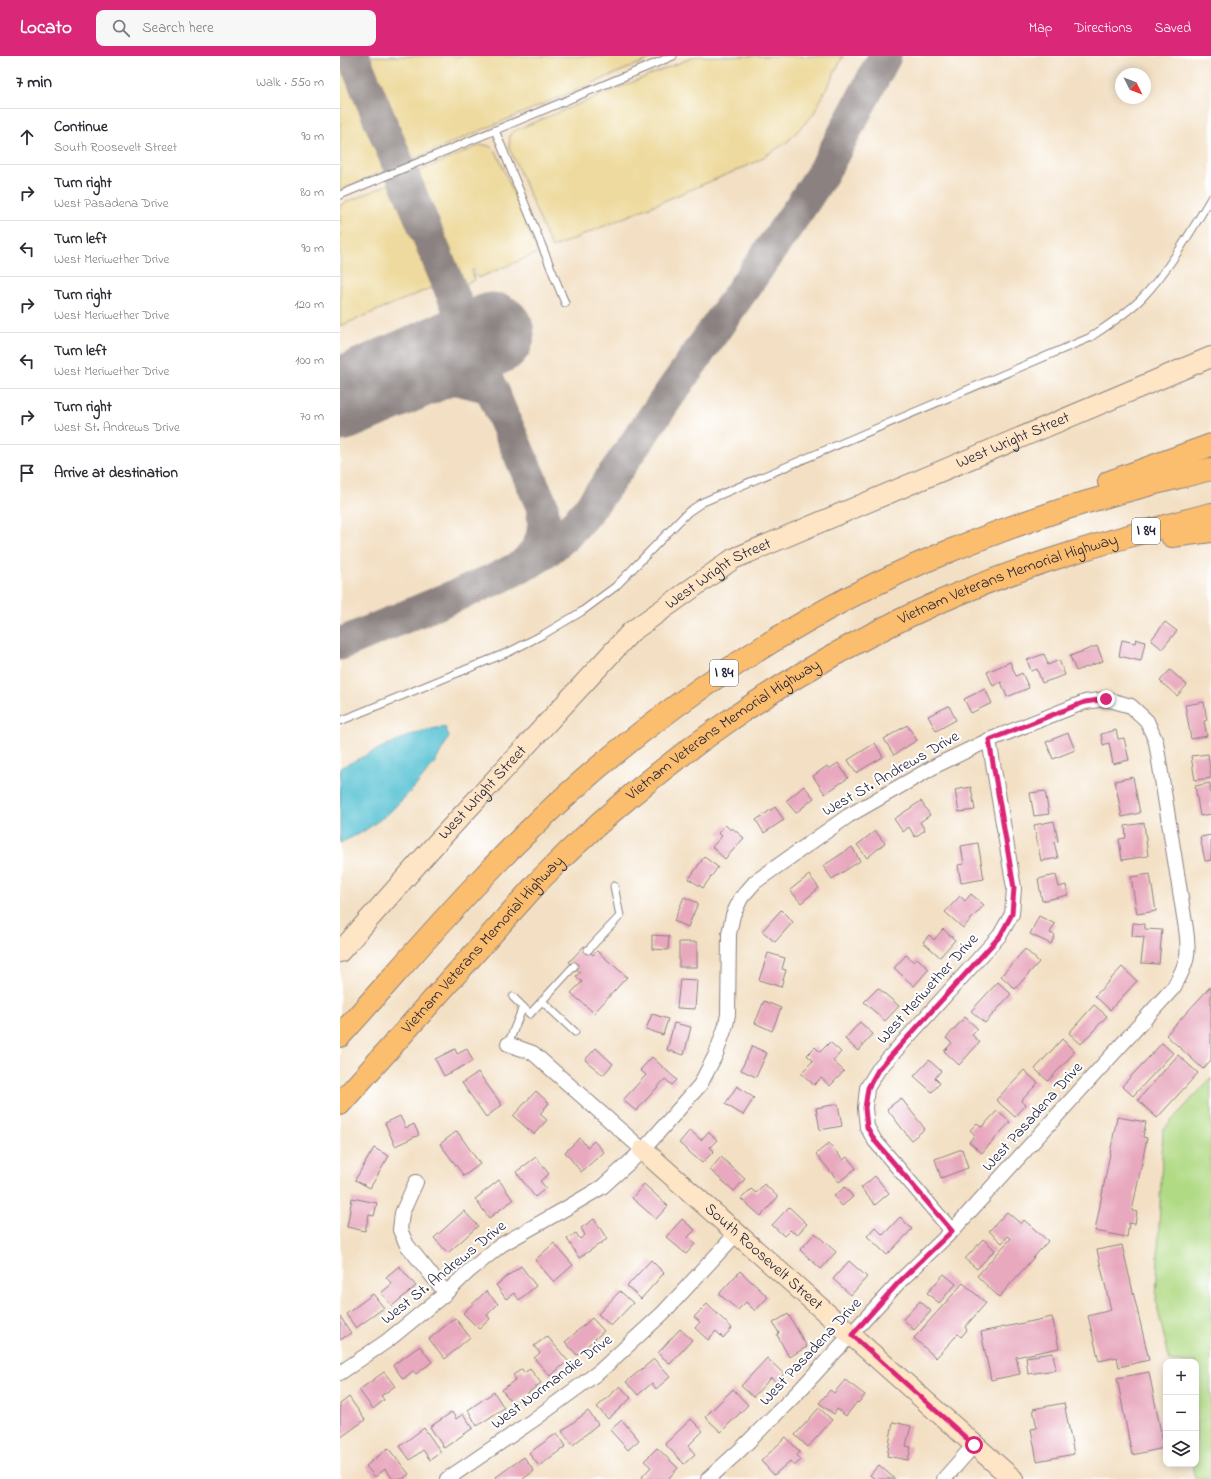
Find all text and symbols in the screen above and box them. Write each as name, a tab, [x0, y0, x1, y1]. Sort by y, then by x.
search box	[96, 10, 376, 46]
text: Locato	[20, 15, 72, 42]
icon: search	[110, 17, 132, 39]
text: Search here	[142, 17, 214, 39]
text: Map	[1029, 18, 1052, 39]
text: Directions	[1074, 18, 1132, 39]
text: Saved	[1154, 18, 1191, 39]
north arrow	[1115, 68, 1151, 104]
text: 7 min	[16, 70, 52, 95]
text: Walk · 550 m	[256, 73, 324, 92]
text: Continue	[54, 116, 108, 138]
icon: ahead	[16, 126, 38, 148]
text: 90 m	[301, 127, 324, 146]
text: South Roosevelt Street	[54, 138, 177, 157]
text: Turn right	[54, 172, 112, 194]
icon: right	[16, 182, 38, 204]
text: 80 m	[300, 183, 324, 202]
text: West Pasadena Drive	[54, 194, 169, 213]
text: Turn left	[54, 228, 107, 250]
icon: left	[16, 238, 38, 260]
text: 90 m	[301, 239, 324, 258]
text: West Meriwether Drive	[54, 250, 169, 269]
text: Turn right	[54, 284, 112, 306]
icon: right	[16, 294, 38, 316]
text: 120 m	[294, 295, 324, 314]
text: West Meriwether Drive	[54, 306, 169, 325]
text: Turn left	[54, 340, 107, 362]
icon: left	[16, 350, 38, 372]
text: 100 m	[295, 351, 324, 370]
text: West Meriwether Drive	[54, 362, 169, 381]
text: Turn right	[54, 396, 112, 418]
icon: right	[16, 406, 38, 428]
street label: West Wright Street	[952, 406, 1074, 475]
text: 70 m	[300, 407, 324, 426]
text: West St. Andrews Drive	[54, 418, 180, 437]
icon: arrive	[16, 462, 38, 484]
text: Arrive at destination	[54, 462, 178, 484]
road number: I 84	[1132, 518, 1160, 544]
street label: Vietnam Veterans Memorial Highway	[893, 528, 1121, 632]
street label: West Wright Street	[660, 532, 776, 616]
street label: Vietnam Veterans Memorial Highway	[620, 653, 825, 807]
road number: I 84	[710, 660, 738, 686]
route end	[1097, 690, 1115, 708]
street label: West St. Andrews Drive	[818, 724, 965, 823]
street label: West Wright Street	[433, 740, 533, 845]
street label: Vietnam Veterans Memorial Highway	[395, 850, 570, 1040]
street label: West Meriwether Drive	[872, 928, 985, 1050]
street label: West Pasadena Drive	[977, 1056, 1090, 1177]
street label: South Roosevelt Street	[699, 1198, 828, 1317]
street label: West St. Andrews Drive	[376, 1214, 512, 1331]
street label: West Pasadena Drive	[754, 1292, 868, 1412]
street label: West Normandie Drive	[486, 1328, 618, 1436]
map controls	[1163, 1359, 1199, 1467]
button: +	[1163, 1359, 1199, 1395]
button: −	[1163, 1395, 1199, 1431]
button: layers	[1163, 1431, 1199, 1467]
route start	[965, 1436, 983, 1454]

